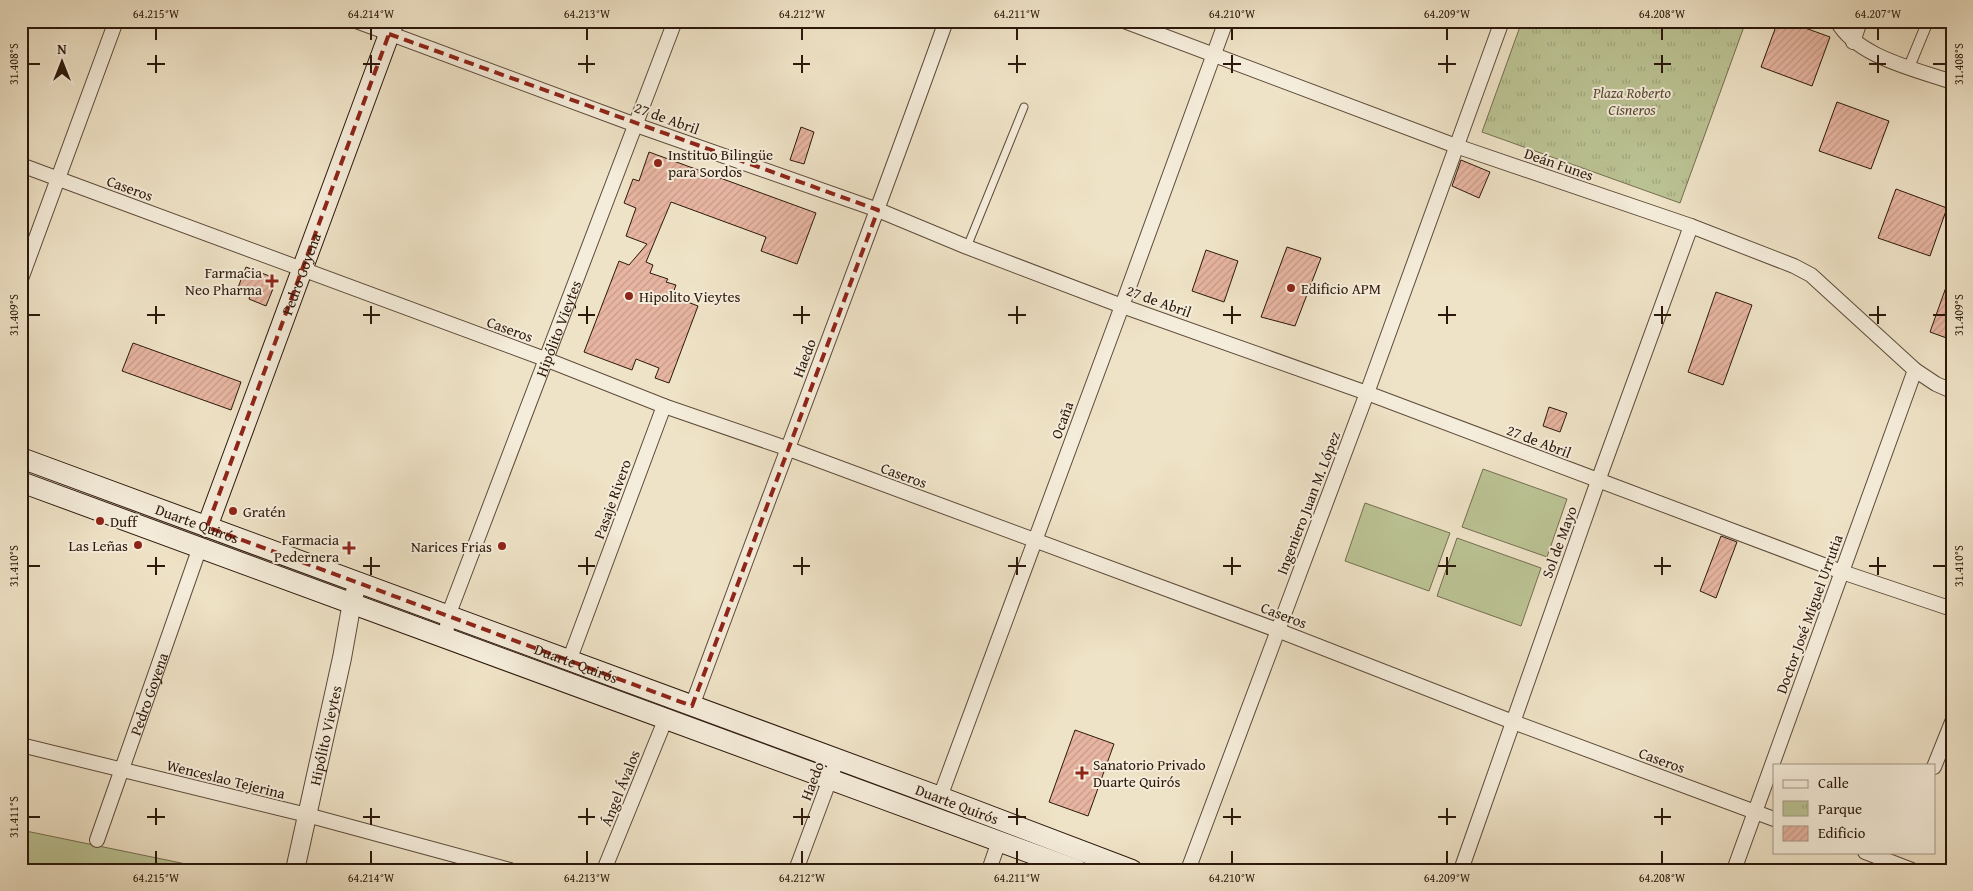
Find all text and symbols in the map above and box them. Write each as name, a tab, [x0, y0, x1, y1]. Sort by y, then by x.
text: 64.215°W	[133, 5, 180, 22]
text: 64.214°W	[348, 5, 395, 22]
text: 64.213°W	[564, 5, 611, 22]
text: 64.212°W	[779, 5, 826, 22]
text: 64.211°W	[994, 5, 1041, 22]
text: 64.210°W	[1209, 5, 1256, 22]
text: 64.209°W	[1424, 5, 1471, 22]
text: 64.208°W	[1639, 5, 1686, 22]
text: 64.207°W	[1855, 5, 1902, 22]
north arrow	[38, 38, 88, 88]
text: N	[57, 39, 67, 59]
text: 31.408°S	[5, 43, 22, 85]
text: 31.408°S	[1950, 43, 1967, 85]
park label: Plaza Roberto Cisneros	[1592, 82, 1672, 120]
street label: 27 de Abril	[632, 97, 702, 139]
street label: Deán Funes	[1522, 142, 1596, 186]
place label: Instituo Bilingüe para Sordos	[668, 144, 773, 182]
marker: Instituo Bilingüe para Sordos	[652, 157, 664, 169]
street label: Caseros	[104, 170, 156, 206]
street label: Pedro Goyena	[276, 230, 325, 318]
place label: Farmacia Neo Pharma	[185, 262, 262, 300]
marker: Farmacia Neo Pharma	[266, 275, 278, 287]
street label: Hipólito Vieytes	[530, 277, 586, 379]
place label: Edificio APM	[1301, 278, 1381, 299]
street label: 27 de Abril	[1124, 280, 1194, 322]
marker: Edificio APM	[1285, 282, 1297, 294]
place label: Hipolito Vieytes	[639, 286, 740, 307]
marker: Hipolito Vieytes	[623, 290, 635, 302]
text: 31.409°S	[5, 294, 22, 336]
text: 31.409°S	[1950, 294, 1967, 336]
street label: Caseros	[484, 311, 536, 347]
street label: Haedo	[787, 335, 821, 380]
street label: Ocaña	[1046, 398, 1078, 442]
street label: 27 de Abril	[1504, 419, 1574, 463]
street label: Ingeniero Juan M. López	[1271, 428, 1345, 578]
street label: Pasaje Rivero	[588, 456, 636, 542]
street label: Caseros	[878, 457, 930, 493]
street label: Duarte Quirós	[153, 498, 242, 548]
place label: Gratén	[243, 501, 286, 522]
street label: Sol de Mayo	[1536, 503, 1582, 581]
marker: Gratén	[227, 505, 239, 517]
place label: Duff	[110, 511, 138, 532]
marker: Duff	[94, 515, 106, 527]
place label: Farmacia Pedernera	[274, 529, 339, 567]
street label: Doctor José Miguel Urrutia	[1770, 531, 1848, 697]
place label: Las Leñas	[69, 535, 128, 556]
place label: Narices Frias	[411, 536, 492, 557]
marker: Las Leñas	[132, 539, 144, 551]
marker: Narices Frias	[496, 540, 508, 552]
marker: Farmacia Pedernera	[343, 542, 355, 554]
text: 31.410°S	[5, 545, 22, 587]
text: 31.410°S	[1950, 545, 1967, 587]
street label: Caseros	[1258, 597, 1310, 633]
street label: Duarte Quirós	[532, 638, 621, 688]
street label: Pedro Goyena	[124, 650, 173, 738]
street label: Hipólito Vieytes	[304, 683, 346, 787]
street label: Caseros	[1636, 742, 1688, 778]
street label: Ángel Ávalos	[595, 747, 645, 829]
street label: Wenceslao Tejerina	[165, 754, 287, 804]
place label: Sanatorio Privado Duarte Quirós	[1093, 754, 1206, 792]
street label: Haedo	[795, 758, 829, 803]
legend	[1773, 764, 1936, 854]
marker: Sanatorio Privado Duarte Quirós	[1075, 766, 1089, 780]
text: Calle	[1818, 772, 1849, 793]
street label: Duarte Quirós	[913, 778, 1002, 829]
text: 31.411°S	[5, 796, 22, 838]
text: Parque	[1818, 798, 1862, 819]
text: Edificio	[1818, 822, 1866, 843]
text: 64.215°W	[133, 869, 180, 886]
text: 64.214°W	[348, 869, 395, 886]
text: 64.213°W	[564, 869, 611, 886]
text: 64.212°W	[779, 869, 826, 886]
text: 64.211°W	[994, 869, 1041, 886]
text: 64.210°W	[1209, 869, 1256, 886]
text: 64.209°W	[1424, 869, 1471, 886]
text: 64.208°W	[1639, 869, 1686, 886]

